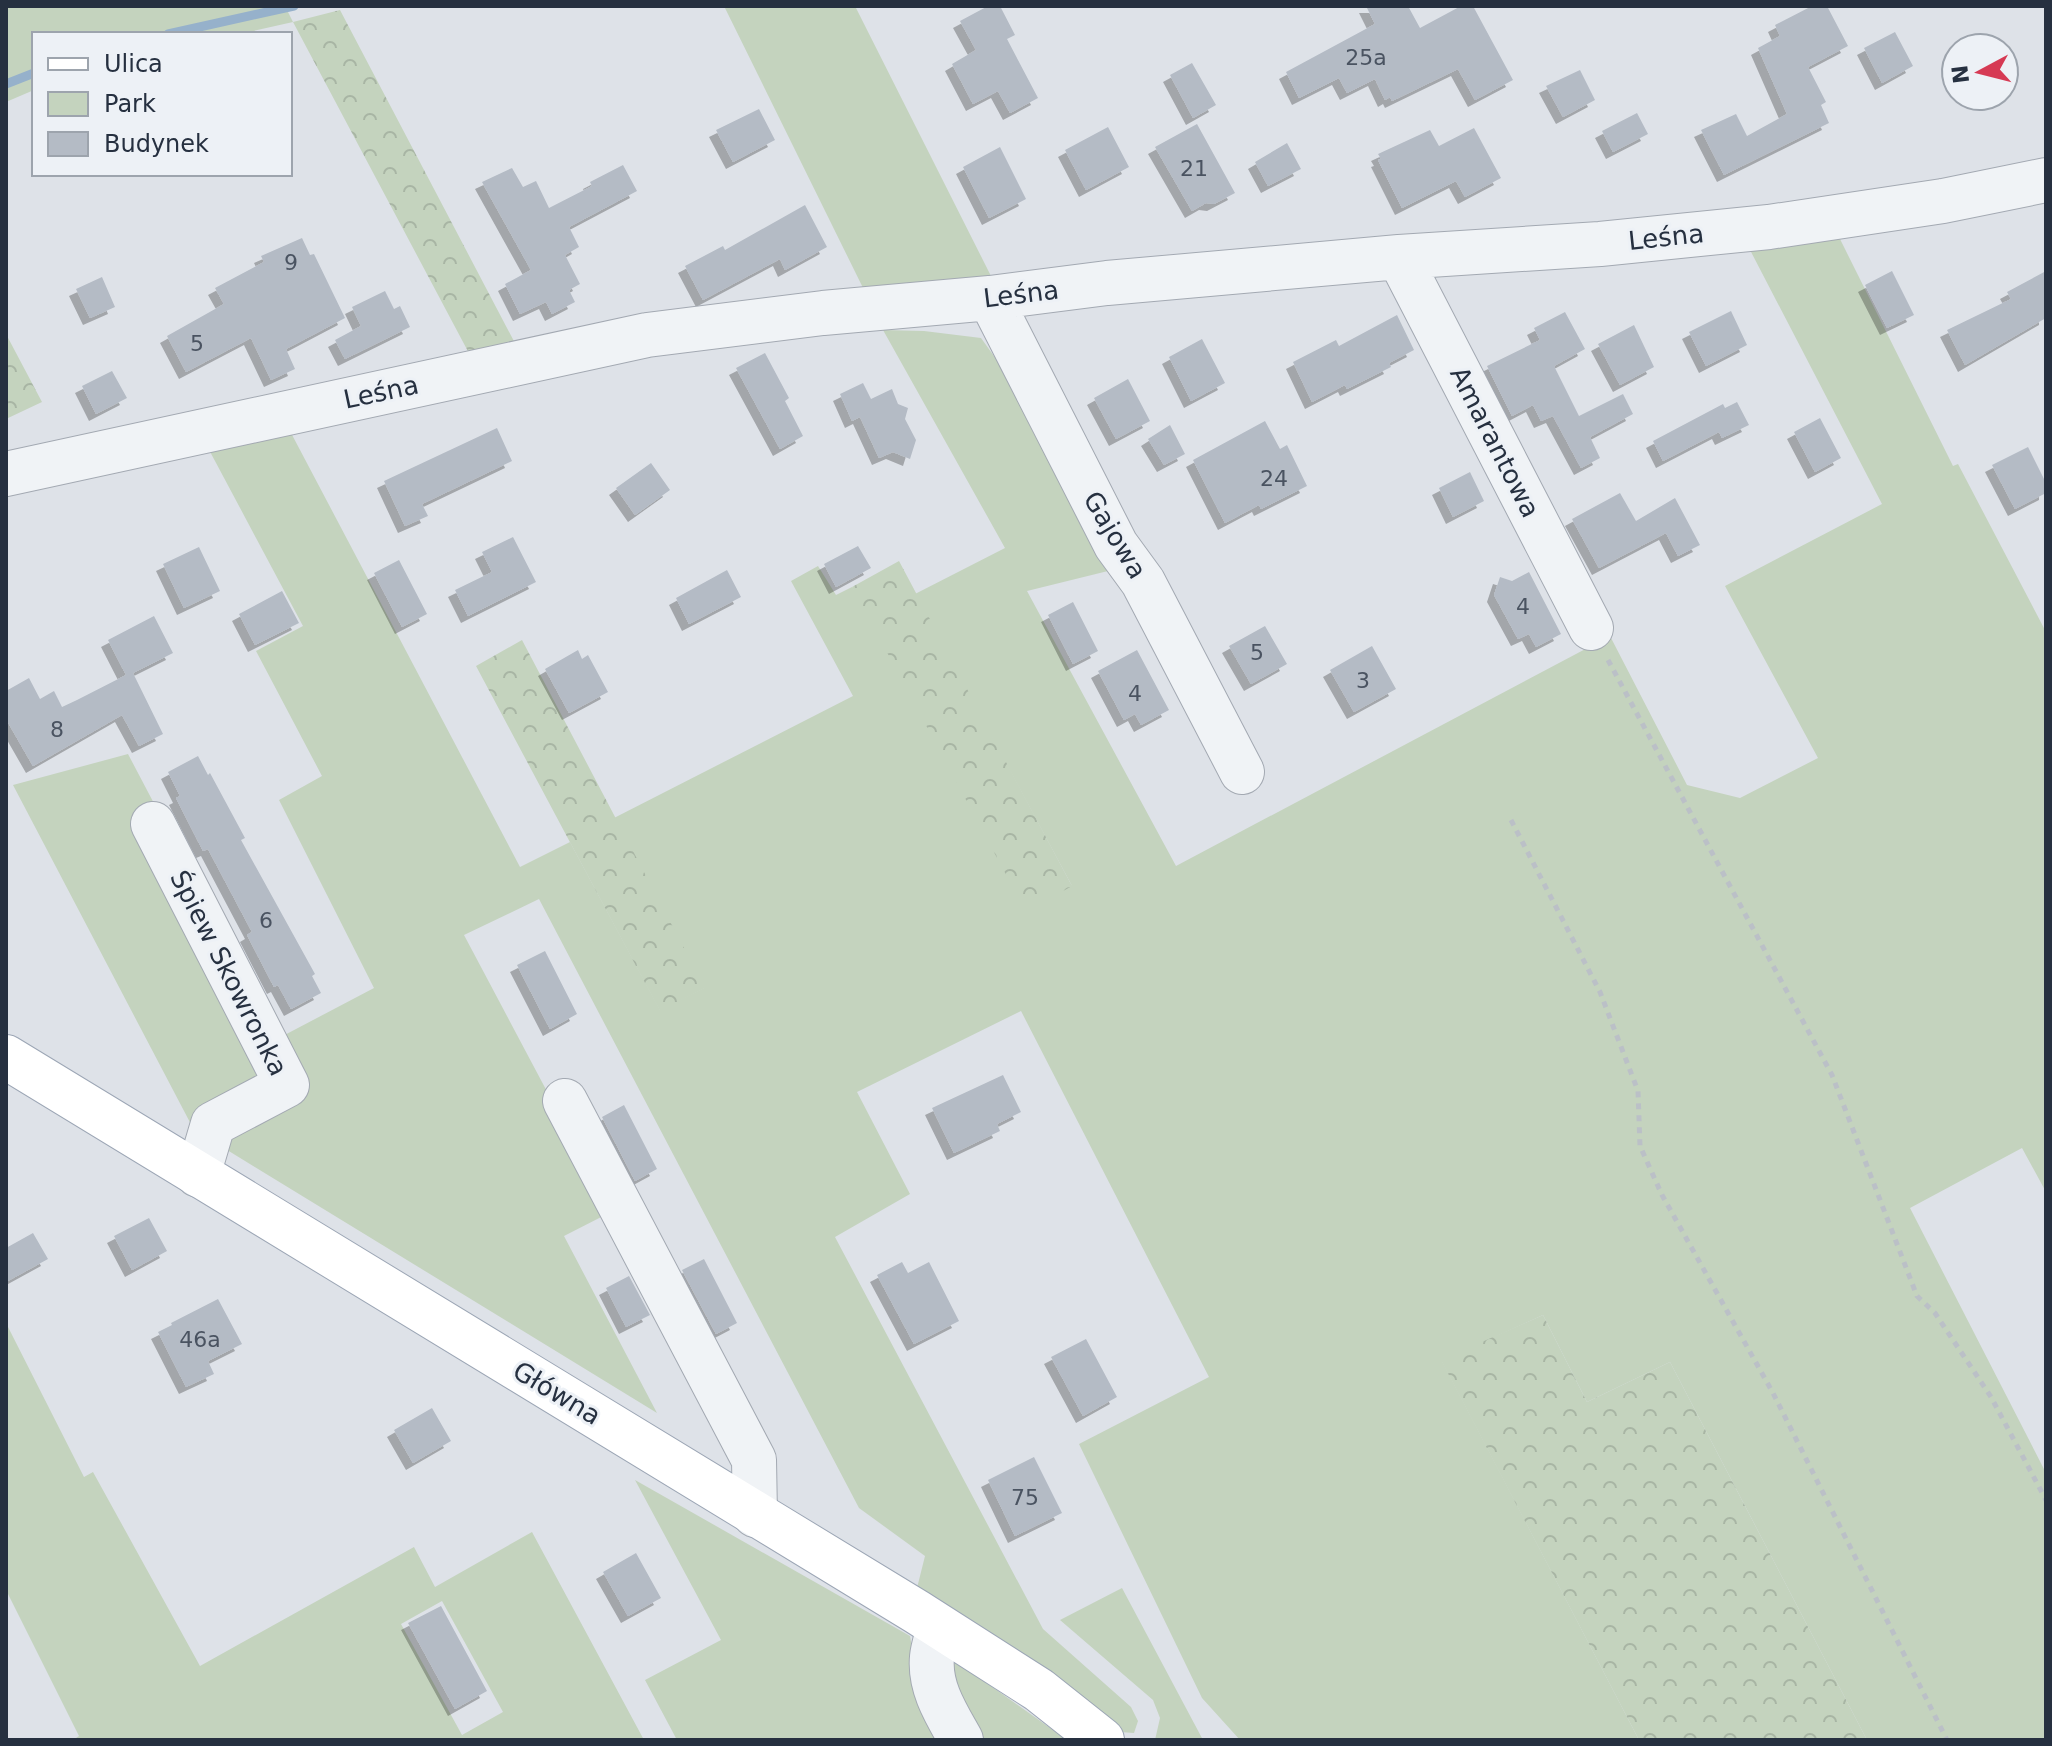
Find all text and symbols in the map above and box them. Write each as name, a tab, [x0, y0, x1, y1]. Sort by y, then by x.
legend	[32, 32, 292, 176]
north arrow	[1940, 32, 2020, 112]
house number: 25a	[1345, 45, 1387, 70]
text: Ulica	[104, 50, 163, 78]
text: N	[1947, 64, 1974, 85]
text: Park	[104, 90, 156, 118]
text: Budynek	[104, 130, 209, 158]
house number: 21	[1180, 156, 1208, 181]
street label: Leśna	[1627, 218, 1705, 256]
house number: 9	[284, 250, 298, 275]
street label: Leśna	[981, 274, 1061, 314]
house number: 5	[190, 331, 204, 356]
street label: Amarantowa	[1444, 361, 1546, 523]
street label: Leśna	[341, 369, 421, 415]
house number: 24	[1260, 466, 1288, 491]
street label: Gajowa	[1077, 486, 1153, 584]
house number: 4	[1516, 594, 1530, 619]
house number: 5	[1250, 640, 1264, 665]
house number: 3	[1356, 668, 1370, 693]
house number: 4	[1128, 681, 1142, 706]
house number: 8	[50, 717, 64, 742]
street label: Śpiew Skowronka	[164, 865, 295, 1081]
house number: 6	[259, 908, 273, 933]
house number: 46a	[179, 1327, 221, 1352]
street label: Główna	[508, 1355, 606, 1431]
house number: 75	[1011, 1485, 1039, 1510]

